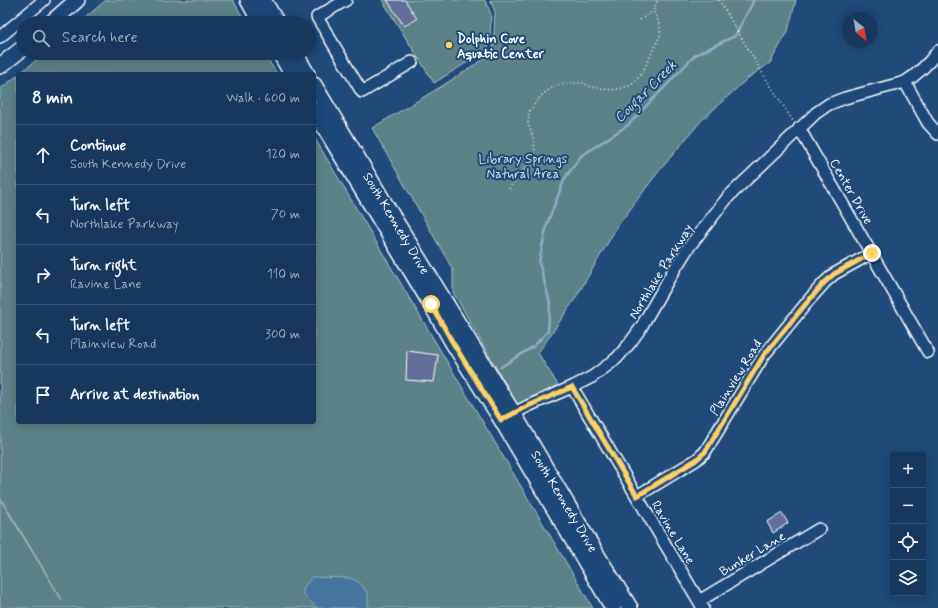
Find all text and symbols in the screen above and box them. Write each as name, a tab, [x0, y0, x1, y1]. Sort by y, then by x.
north arrow	[842, 12, 878, 48]
search box	[16, 16, 316, 60]
icon: search	[30, 27, 52, 49]
text: Search here	[62, 28, 138, 48]
place label: Dolphin Cove Aquatic Center	[457, 31, 544, 63]
marker: Dolphin Cove Aquatic Center	[444, 40, 454, 50]
water label: Cougar Creek	[611, 57, 682, 128]
text: 8 min	[32, 87, 73, 109]
text: Walk · 600 m	[226, 90, 300, 107]
text: Continue	[70, 136, 126, 156]
icon: ahead	[32, 144, 54, 166]
text: 120 m	[266, 146, 300, 163]
park label: Library Springs Natural Area	[479, 151, 568, 183]
text: South Kennedy Drive	[70, 156, 186, 173]
street label: Center Drive	[825, 156, 876, 228]
street label: South Kennedy Drive	[359, 170, 433, 278]
text: Turn left	[70, 196, 130, 216]
icon: left	[32, 204, 54, 226]
text: 70 m	[271, 206, 300, 223]
text: Northlake Parkway	[70, 216, 178, 233]
street label: Northlake Parkway	[625, 221, 697, 322]
route end	[863, 244, 881, 262]
text: Turn right	[70, 256, 137, 276]
icon: right	[32, 264, 54, 286]
text: 110 m	[267, 266, 300, 283]
text: Ravine Lane	[70, 276, 141, 293]
route start	[422, 295, 440, 313]
text: Turn left	[70, 316, 130, 336]
icon: left	[32, 324, 54, 346]
text: 300 m	[265, 326, 300, 343]
text: Plainview Road	[70, 336, 156, 353]
street label: Plainview Road	[706, 337, 766, 419]
icon: arrive	[32, 384, 54, 406]
text: Arrive at destination	[70, 385, 199, 405]
street label: South Kennedy Drive	[527, 448, 601, 556]
map controls	[890, 452, 926, 596]
button: +	[890, 452, 926, 488]
button: −	[890, 488, 926, 524]
street label: Ravine Lane	[647, 498, 698, 568]
button: locate	[890, 524, 926, 560]
street label: Bunker Lane	[717, 528, 789, 581]
button: layers	[890, 560, 926, 596]

